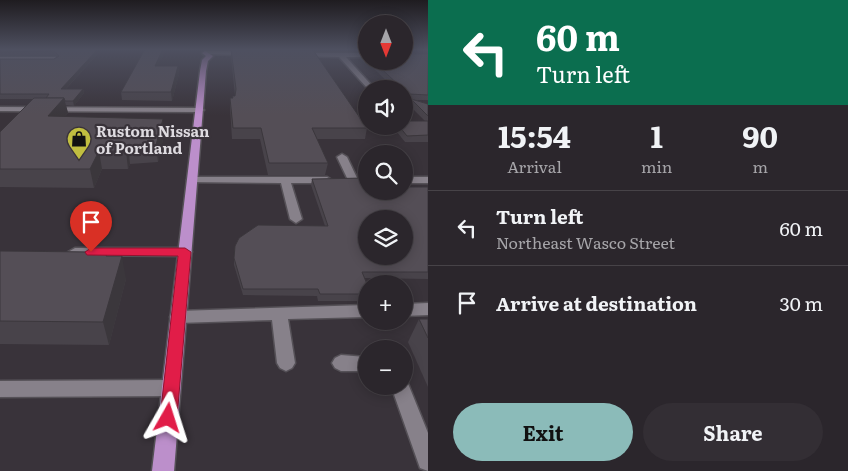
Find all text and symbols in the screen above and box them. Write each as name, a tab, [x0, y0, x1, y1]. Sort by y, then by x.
text: 60 m	[536, 10, 620, 62]
north arrow	[358, 15, 412, 70]
map controls	[358, 15, 413, 395]
icon: left	[453, 20, 518, 85]
text: Turn left	[536, 57, 630, 90]
button: sound	[358, 80, 413, 135]
text: 15:54	[498, 113, 571, 157]
text: 1	[650, 113, 663, 157]
text: 90	[742, 113, 778, 157]
place label: Rustom Nissan of Portland	[96, 119, 210, 159]
shop icon: Rustom Nissan of Portland	[66, 126, 92, 160]
button: search	[358, 145, 413, 200]
text: Arrival	[507, 154, 562, 178]
text: min	[641, 154, 672, 178]
text: m	[752, 154, 768, 178]
pin	[70, 201, 112, 252]
text: Turn left	[496, 202, 583, 230]
icon: arrive	[77, 208, 105, 236]
button: layers	[358, 210, 413, 265]
icon: left	[453, 214, 481, 242]
text: 60 m	[780, 214, 823, 242]
text: Northeast Wasco Street	[496, 230, 675, 254]
button: +	[358, 275, 413, 330]
icon: arrive	[453, 289, 481, 317]
text: Arrive at destination	[496, 289, 697, 317]
text: 30 m	[779, 289, 823, 317]
button: −	[358, 340, 413, 395]
position arrow	[141, 391, 193, 443]
button: Exit	[453, 403, 633, 461]
button: Share	[643, 403, 823, 461]

